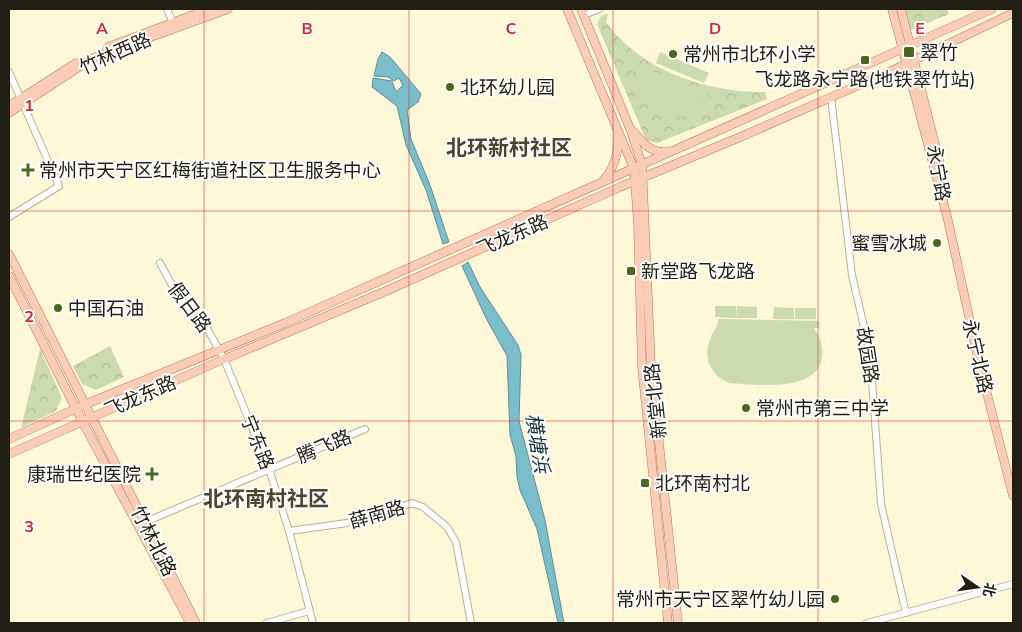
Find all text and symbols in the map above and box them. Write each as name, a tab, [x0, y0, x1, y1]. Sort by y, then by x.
text: A	[96, 18, 108, 38]
text: B	[301, 18, 313, 38]
text: C	[506, 18, 517, 38]
text: D	[709, 18, 721, 38]
text: E	[915, 18, 925, 38]
street label: 竹林西路	[75, 27, 155, 79]
place label: 翠竹	[920, 40, 958, 64]
place label: 常州市北环小学	[683, 42, 816, 66]
marker: 翠竹	[902, 45, 916, 59]
marker: 常州市北环小学	[667, 48, 679, 60]
marker: 飞龙路永宁路(地铁翠竹站)	[859, 54, 871, 66]
place label: 飞龙路永宁路(地铁翠竹站)	[754, 67, 976, 91]
place label: 北环幼儿园	[460, 75, 555, 99]
marker: 北环幼儿园	[444, 81, 456, 93]
text: 1	[24, 95, 34, 115]
district label: 北环新村社区	[446, 134, 572, 160]
street label: 永宁路	[922, 143, 956, 203]
place label: 常州市天宁区红梅街道社区卫生服务中心	[39, 158, 381, 182]
marker: 常州市天宁区红梅街道社区卫生服务中心	[21, 163, 35, 177]
street label: 飞龙东路	[472, 209, 552, 261]
place label: 蜜雪冰城	[851, 231, 927, 255]
marker: 蜜雪冰城	[931, 237, 943, 249]
place label: 新堂路飞龙路	[641, 259, 755, 283]
marker: 新堂路飞龙路	[625, 265, 637, 277]
street label: 假日路	[163, 277, 217, 337]
place label: 中国石油	[68, 296, 144, 320]
marker: 中国石油	[52, 302, 64, 314]
text: 2	[24, 306, 34, 326]
street label: 永宁北路	[958, 316, 998, 396]
street label: 故园路	[852, 325, 884, 385]
street label: 新堂北路	[639, 362, 671, 440]
street label: 飞龙东路	[100, 370, 180, 422]
place label: 常州市第三中学	[756, 396, 889, 420]
marker: 常州市第三中学	[740, 402, 752, 414]
street label: 宁东路	[236, 411, 280, 473]
water label: 横塘浜	[521, 411, 555, 477]
street label: 腾飞路	[293, 424, 355, 468]
place label: 康瑞世纪医院	[27, 462, 141, 486]
marker: 康瑞世纪医院	[145, 467, 159, 481]
place label: 北环南村北	[655, 471, 750, 495]
marker: 北环南村北	[639, 477, 651, 489]
district label: 北环南村社区	[203, 485, 329, 511]
street label: 薛南路	[346, 495, 408, 533]
street label: 竹林北路	[126, 502, 182, 580]
text: 3	[24, 516, 34, 536]
north arrow	[952, 562, 1002, 612]
text: 北	[979, 581, 1000, 599]
place label: 常州市天宁区翠竹幼儿园	[616, 587, 825, 611]
marker: 常州市天宁区翠竹幼儿园	[829, 593, 841, 605]

